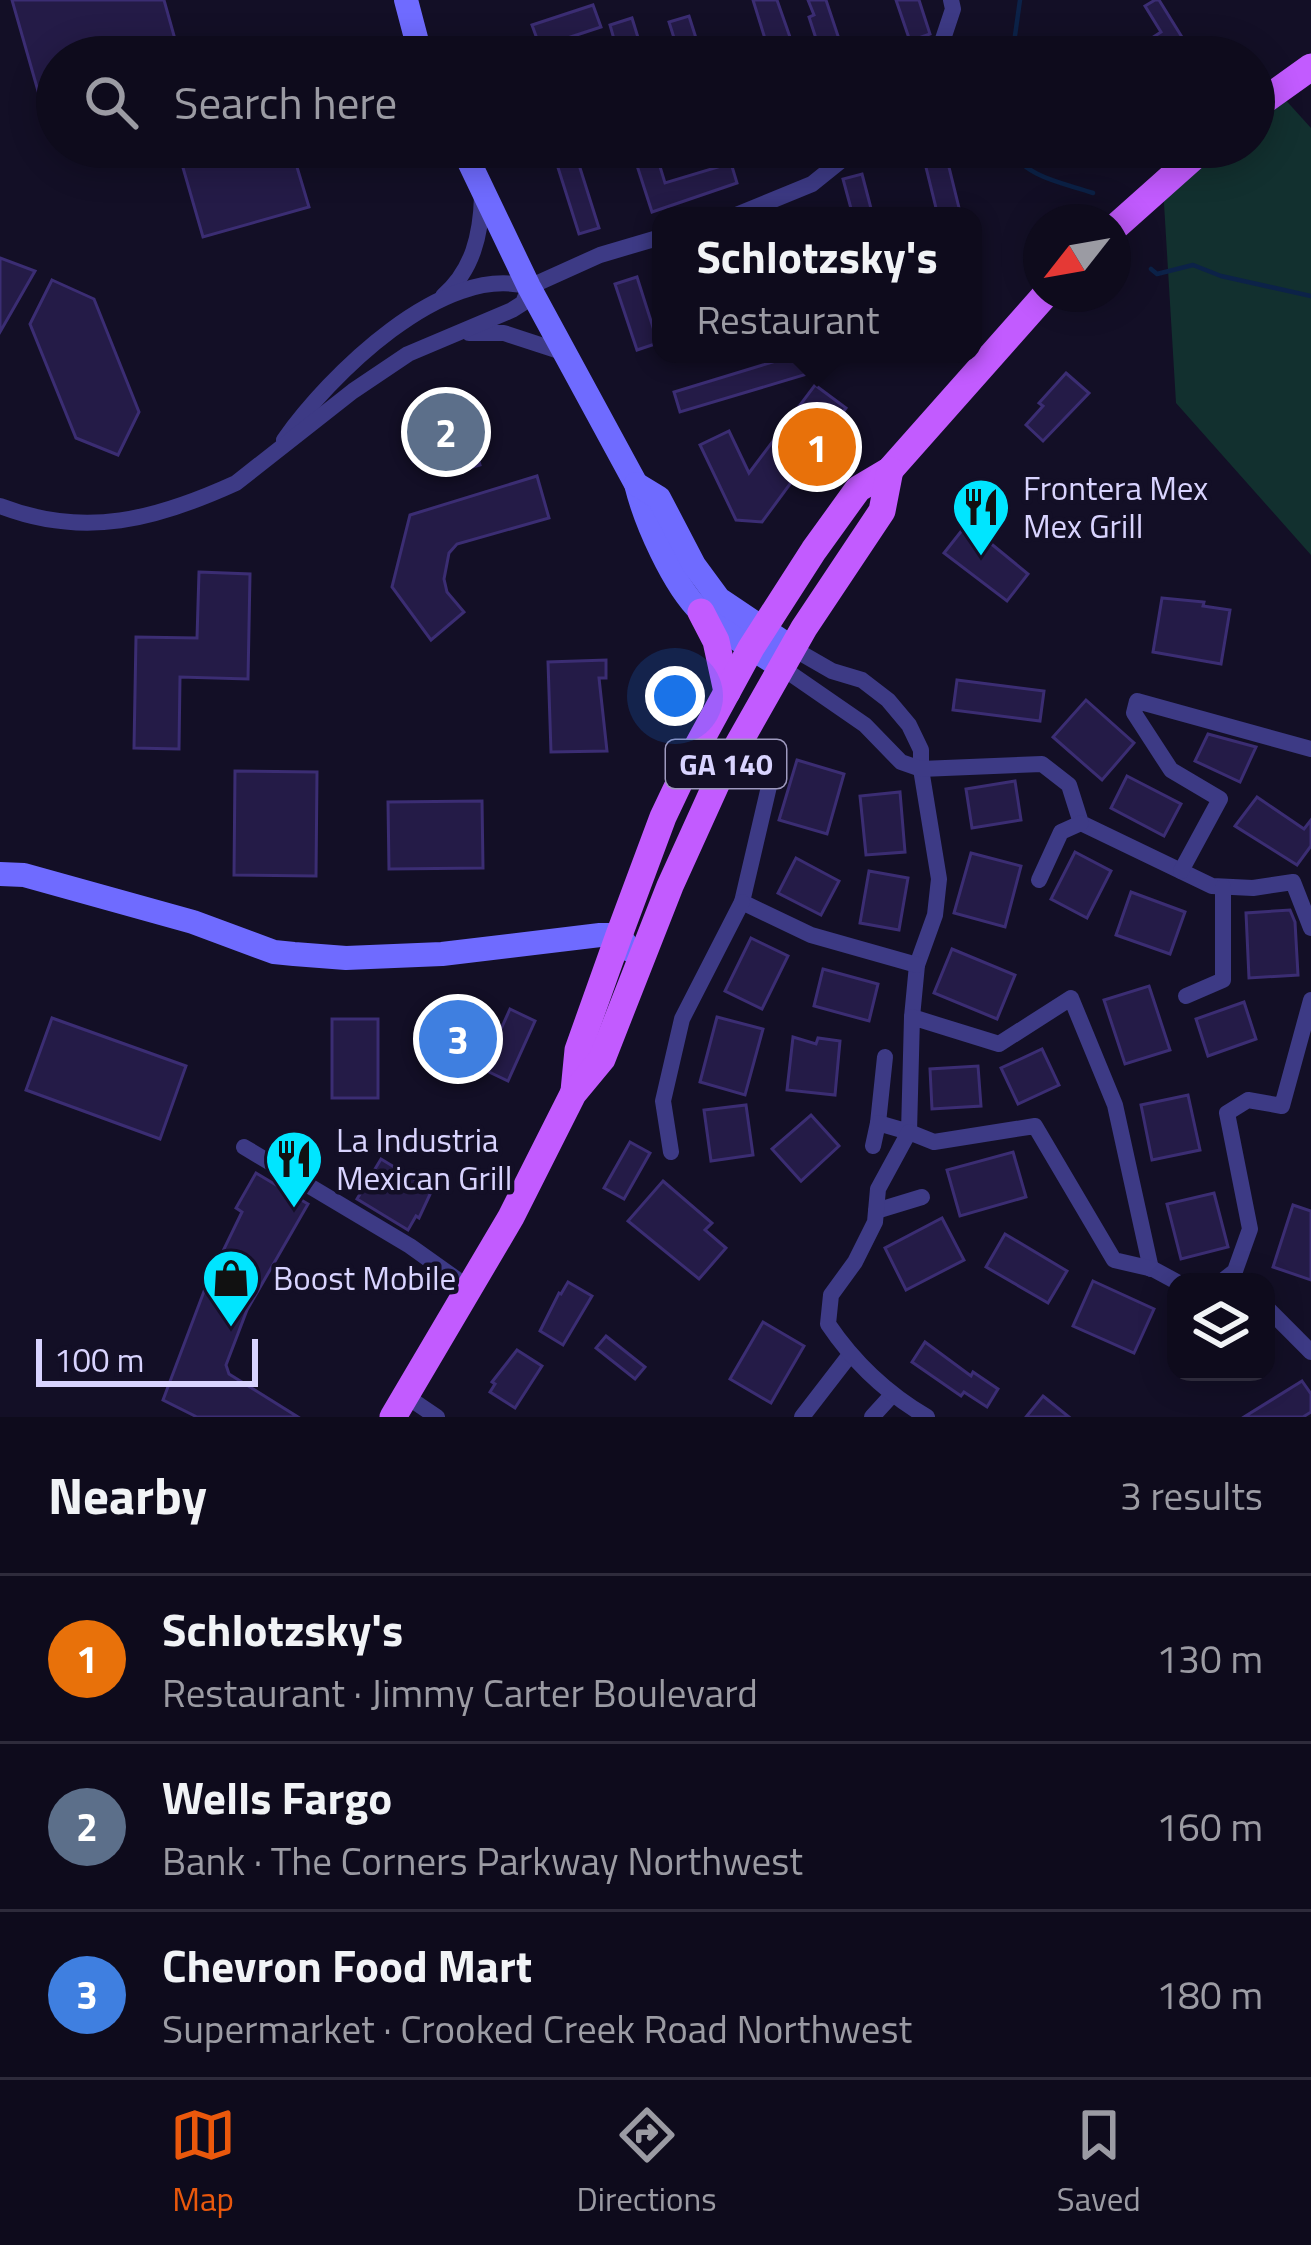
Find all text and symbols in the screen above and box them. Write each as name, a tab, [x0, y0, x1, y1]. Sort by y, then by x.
search box	[36, 36, 1275, 168]
text: Search here	[174, 68, 397, 136]
icon: search	[78, 69, 144, 135]
north arrow	[1023, 204, 1131, 312]
popup	[652, 207, 982, 363]
text: Schlotzsky's	[696, 222, 938, 290]
text: Restaurant	[696, 290, 879, 349]
pin: 2	[407, 387, 485, 477]
pin: 1	[778, 402, 856, 492]
place label: Frontera Mex Mex Grill	[1023, 463, 1208, 551]
restaurant icon: Frontera Mex Mex Grill	[950, 476, 1012, 558]
your location	[645, 666, 705, 726]
road number: GA 140	[666, 740, 786, 788]
pin: 3	[419, 994, 497, 1084]
place label: La Industria Mexican Grill	[336, 1115, 512, 1203]
restaurant icon: La Industria Mexican Grill	[263, 1128, 325, 1210]
shop icon: Boost Mobile	[200, 1247, 262, 1329]
place label: Boost Mobile	[273, 1253, 456, 1303]
map controls	[1167, 1273, 1275, 1381]
button: layers	[1167, 1273, 1275, 1381]
scale bar	[36, 1333, 258, 1386]
text: 100 m	[54, 1335, 144, 1385]
text: Nearby	[48, 1456, 207, 1534]
text: 3 results	[1120, 1466, 1263, 1525]
text: Schlotzsky's	[162, 1595, 403, 1663]
text: 1	[76, 1629, 98, 1688]
text: 130 m	[1156, 1629, 1263, 1688]
text: Restaurant · Jimmy Carter Boulevard	[162, 1663, 758, 1722]
text: Wells Fargo	[162, 1763, 392, 1831]
text: 2	[76, 1797, 98, 1856]
text: 160 m	[1156, 1797, 1263, 1856]
text: Bank · The Corners Parkway Northwest	[162, 1831, 803, 1890]
text: Chevron Food Mart	[162, 1931, 532, 1999]
text: 3	[76, 1965, 98, 2024]
text: 180 m	[1156, 1965, 1263, 2024]
text: Supermarket · Crooked Creek Road Northwest	[162, 1999, 912, 2058]
tab: Map	[170, 2102, 236, 2224]
tab: Directions	[577, 2102, 716, 2224]
tab: Saved	[1057, 2102, 1141, 2224]

